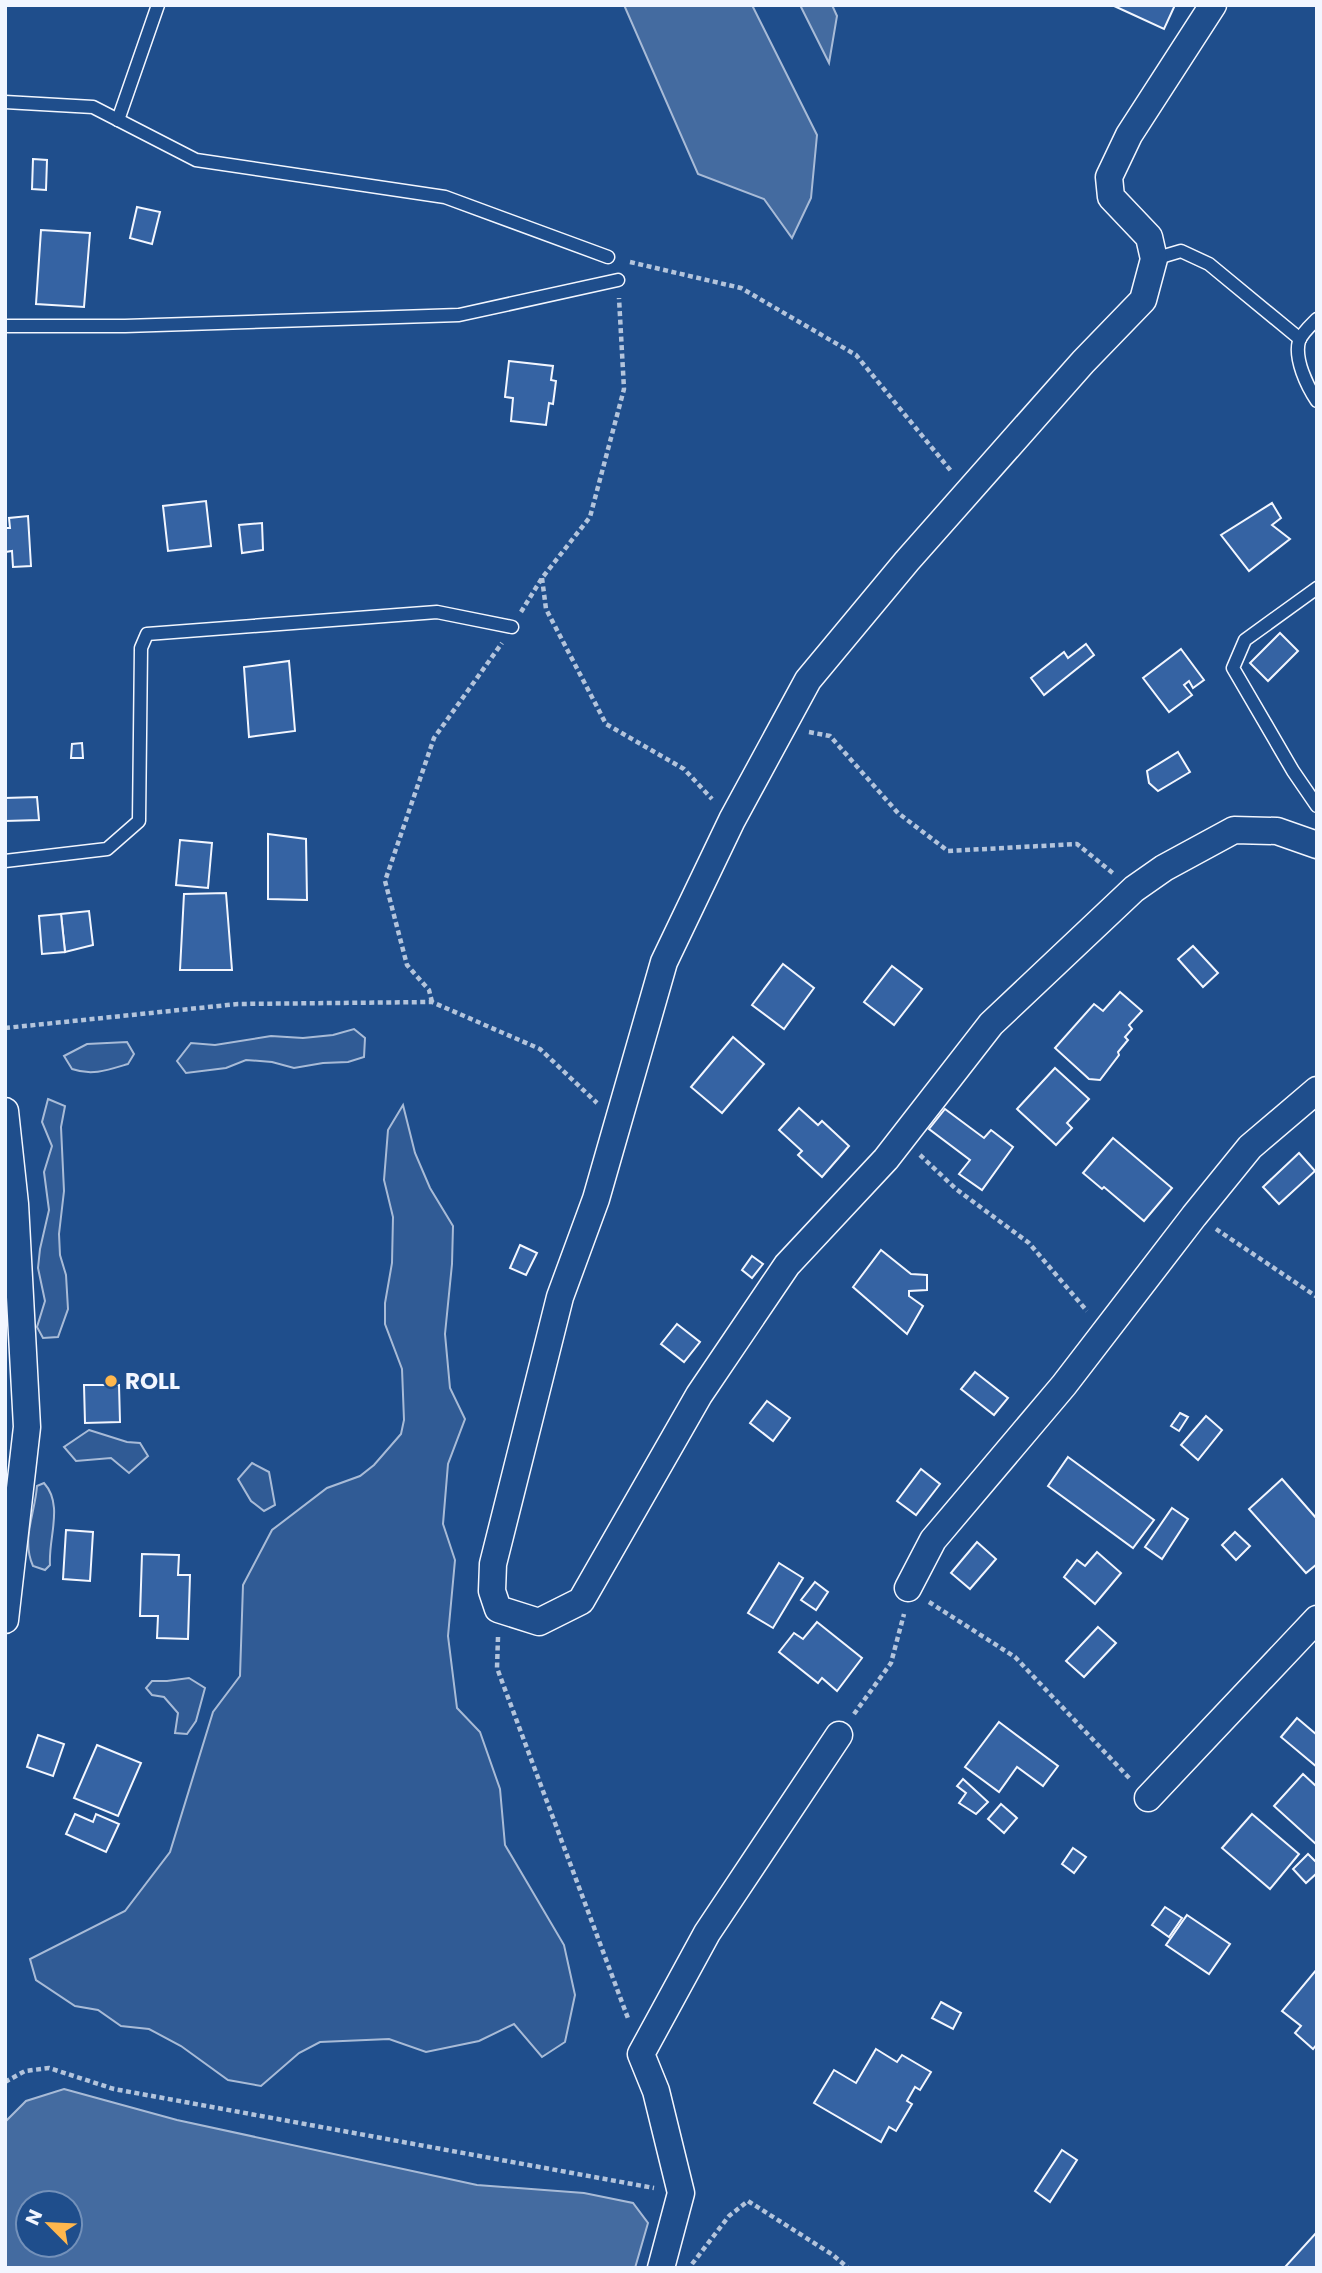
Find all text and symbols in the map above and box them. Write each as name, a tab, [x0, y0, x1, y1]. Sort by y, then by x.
place label: ROLL	[125, 1365, 180, 1397]
marker: ROLL	[103, 1373, 119, 1389]
north arrow	[14, 2189, 84, 2259]
text: N	[19, 2205, 49, 2229]

